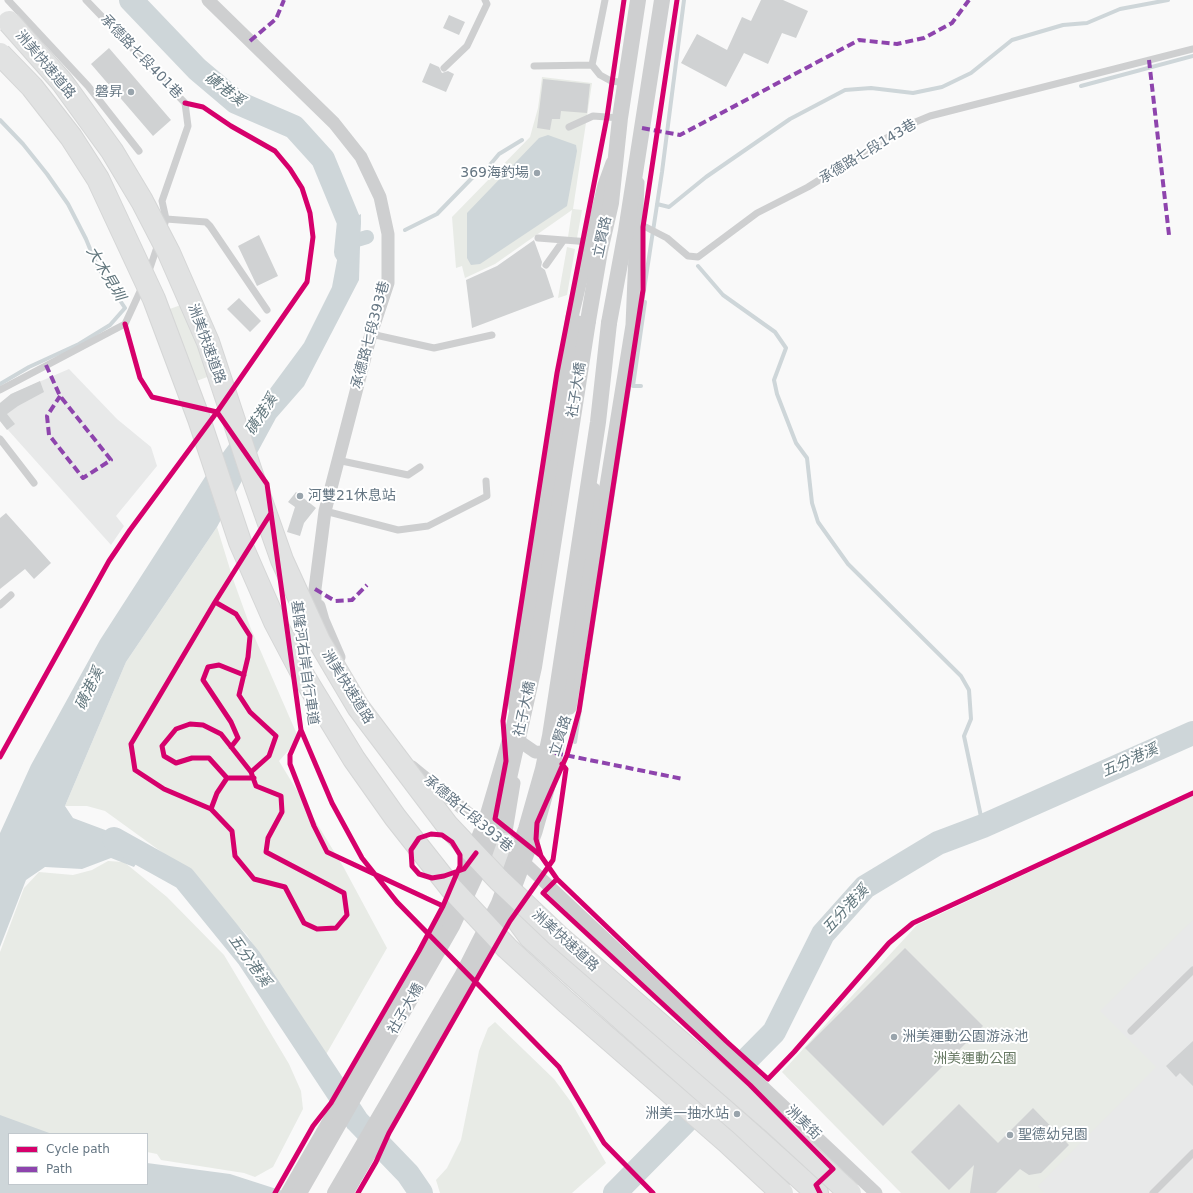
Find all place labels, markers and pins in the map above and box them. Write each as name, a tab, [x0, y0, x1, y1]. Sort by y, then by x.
place label: 磐昇	[95, 84, 123, 100]
marker: 磐昇	[126, 87, 136, 97]
place label: 369海釣場	[460, 165, 529, 181]
marker: 369海釣場	[532, 168, 542, 178]
place label: 河雙21休息站	[308, 488, 396, 504]
marker: 河雙21休息站	[295, 491, 305, 501]
place label: 洲美運動公園游泳池	[902, 1029, 1028, 1045]
marker: 洲美運動公園游泳池	[889, 1032, 899, 1042]
place label: 洲美一抽水站	[645, 1106, 729, 1122]
marker: 洲美一抽水站	[732, 1109, 742, 1119]
place label: 聖德幼兒園	[1018, 1127, 1088, 1143]
marker: 聖德幼兒園	[1005, 1130, 1015, 1140]

